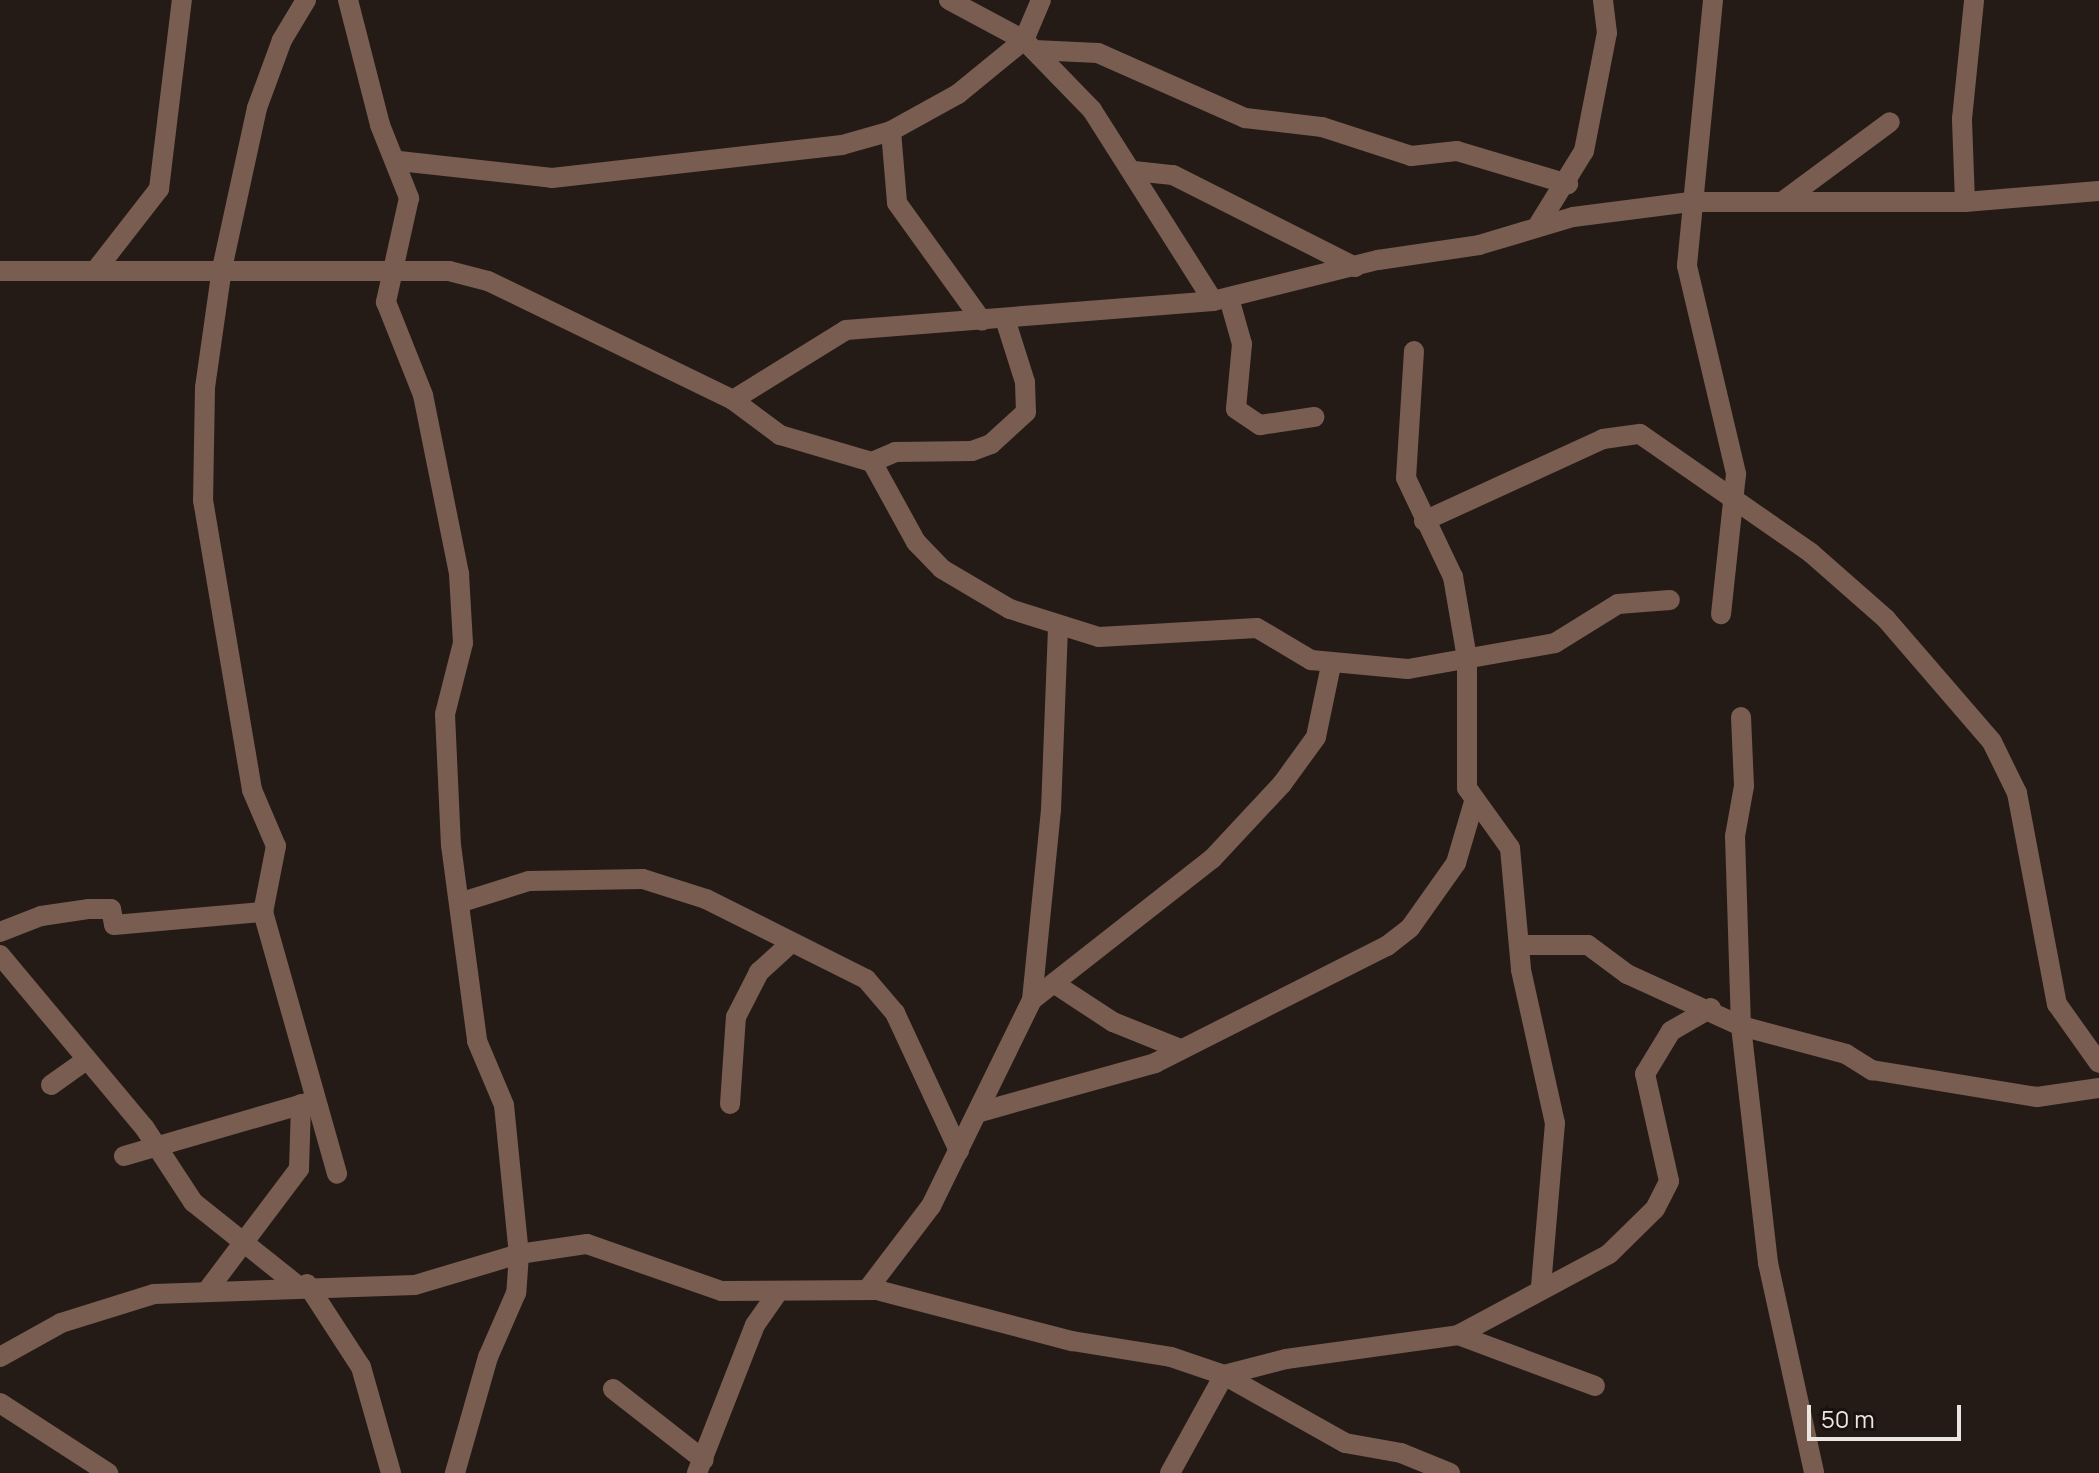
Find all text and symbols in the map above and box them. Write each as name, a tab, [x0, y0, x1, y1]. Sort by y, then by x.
scale bar	[1811, 1389, 1965, 1439]
text: 50 m	[1821, 1402, 1875, 1435]

